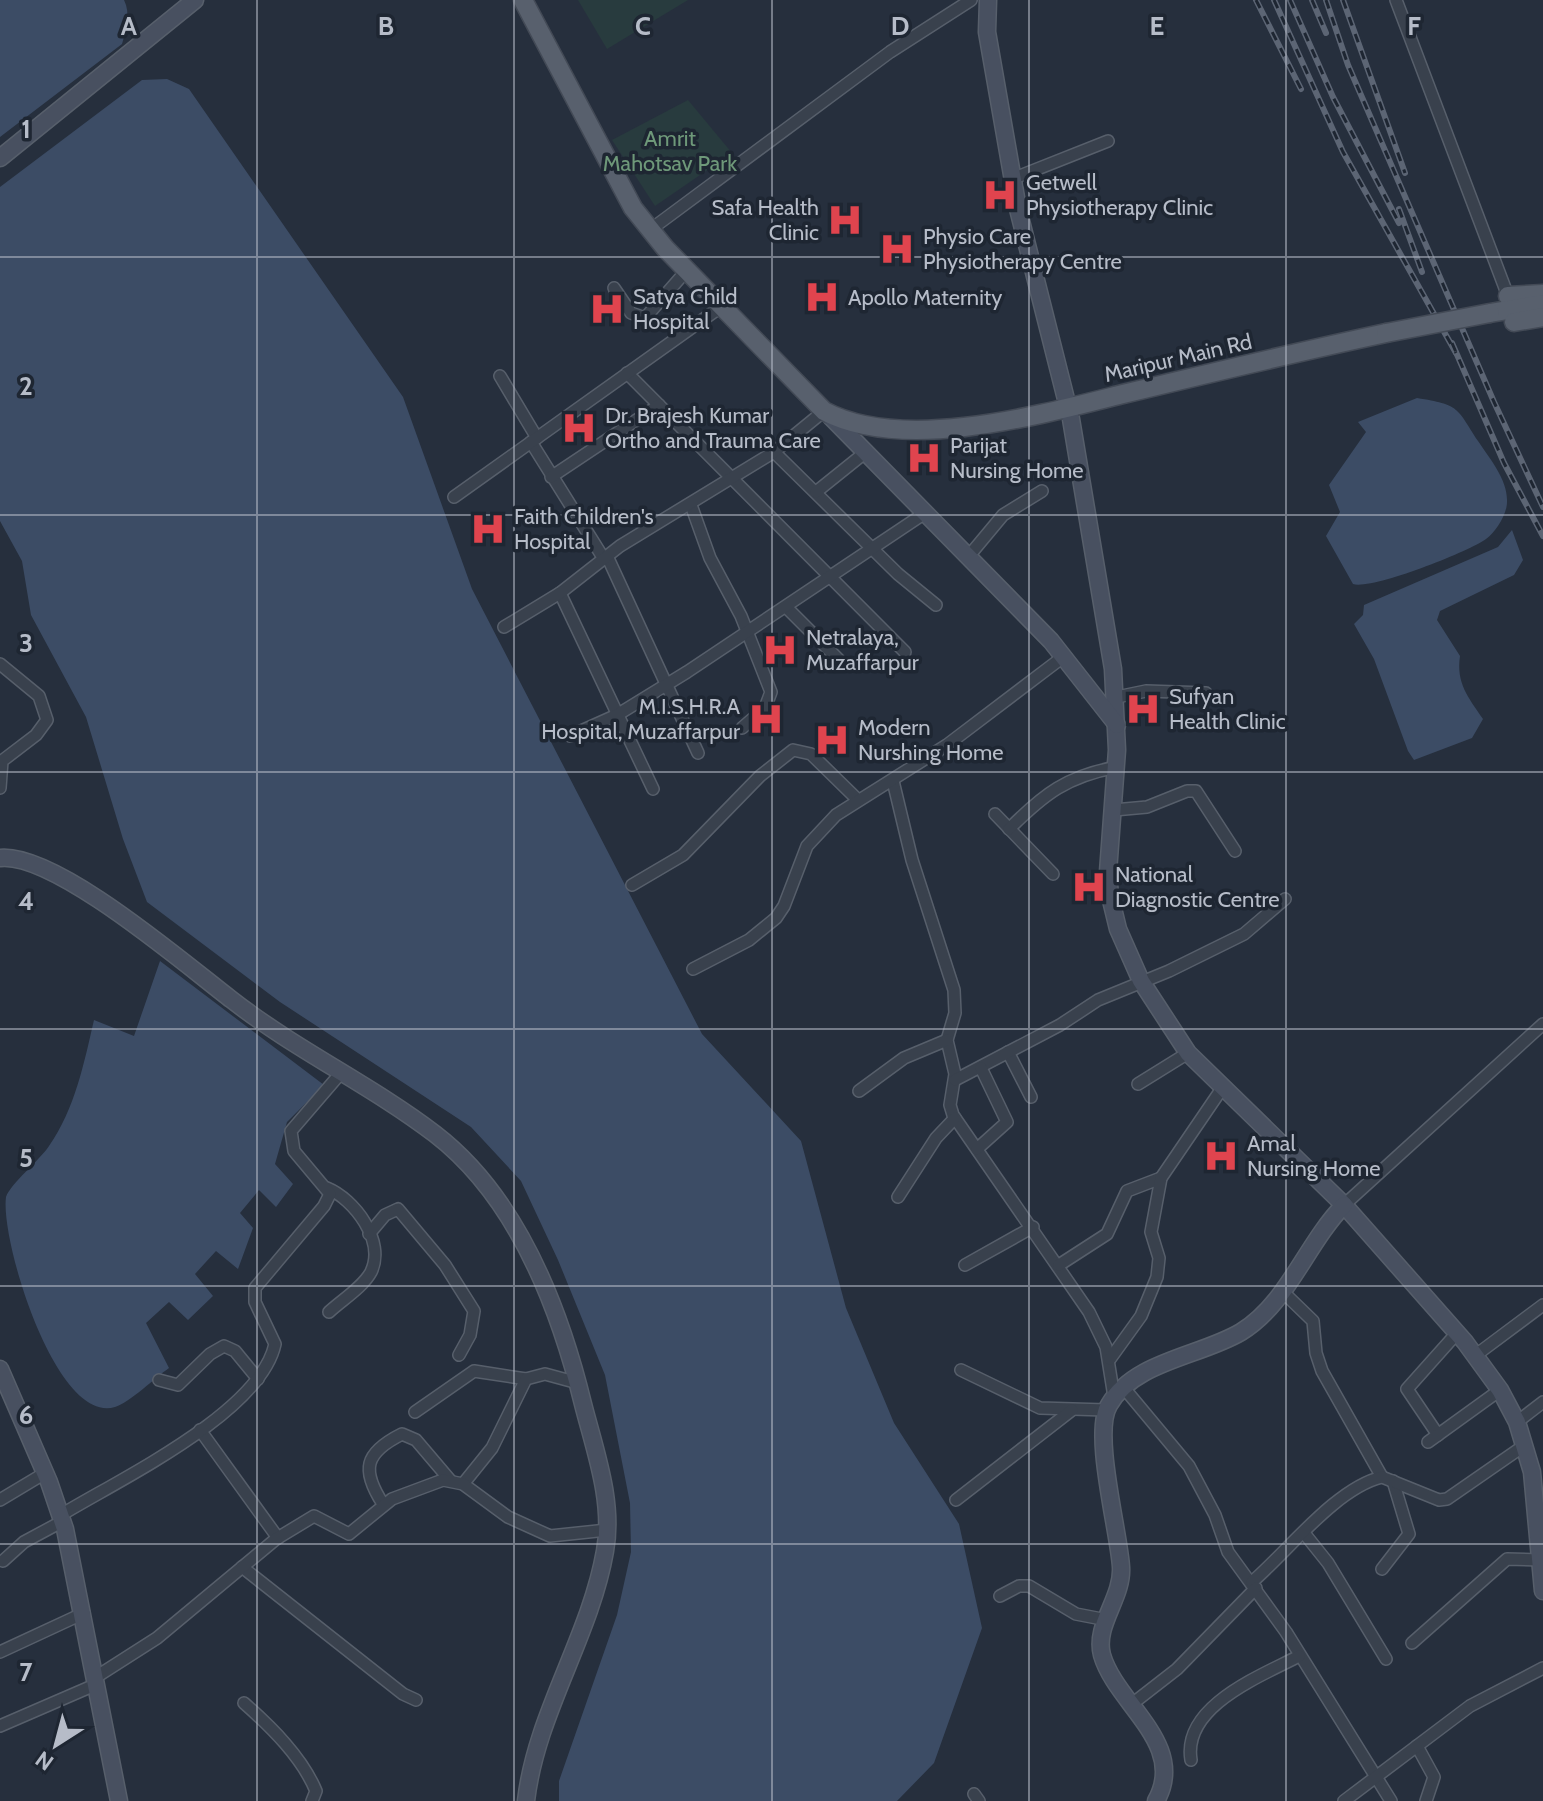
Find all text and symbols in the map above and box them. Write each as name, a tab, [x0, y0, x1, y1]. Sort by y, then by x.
text: A	[121, 10, 138, 42]
text: B	[378, 10, 394, 42]
text: C	[635, 10, 651, 42]
text: D	[891, 10, 909, 42]
text: E	[1150, 10, 1164, 42]
text: F	[1407, 10, 1421, 42]
text: 1	[21, 113, 31, 145]
park label: Amrit Mahotsav Park	[603, 125, 737, 177]
place label: Getwell Physiotherapy Clinic	[1026, 169, 1213, 221]
hospital icon: Getwell Physiotherapy Clinic	[981, 176, 1019, 214]
place label: Safa Health Clinic	[712, 194, 819, 246]
hospital icon: Safa Health Clinic	[826, 201, 864, 239]
place label: Physio Care Physiotherapy Centre	[923, 223, 1122, 275]
hospital icon: Physio Care Physiotherapy Centre	[878, 230, 916, 268]
hospital icon: Apollo Maternity	[803, 278, 841, 316]
place label: Satya Child Hospital	[633, 283, 738, 335]
place label: Apollo Maternity	[848, 284, 1002, 311]
hospital icon: Satya Child Hospital	[588, 290, 626, 328]
street label: Maripur Main Rd	[1101, 328, 1255, 388]
text: 2	[19, 370, 33, 402]
place label: Dr. Brajesh Kumar Ortho and Trauma Care	[605, 402, 821, 454]
hospital icon: Dr. Brajesh Kumar Ortho and Trauma Care	[560, 409, 598, 447]
place label: Parijat Nursing Home	[950, 432, 1084, 484]
hospital icon: Parijat Nursing Home	[905, 439, 943, 477]
place label: Faith Children's Hospital	[514, 503, 654, 555]
hospital icon: Faith Children's Hospital	[469, 510, 507, 548]
place label: Netralaya, Muzaffarpur	[806, 624, 919, 676]
text: 3	[19, 627, 33, 659]
hospital icon: Netralaya, Muzaffarpur	[761, 631, 799, 669]
place label: Sufyan Health Clinic	[1169, 683, 1286, 735]
hospital icon: Sufyan Health Clinic	[1124, 690, 1162, 728]
place label: M.I.S.H.R.A Hospital, Muzaffarpur	[541, 693, 740, 745]
hospital icon: M.I.S.H.R.A Hospital, Muzaffarpur	[747, 700, 785, 738]
place label: Modern Nurshing Home	[858, 714, 1004, 766]
hospital icon: Modern Nurshing Home	[813, 721, 851, 759]
place label: National Diagnostic Centre	[1115, 861, 1280, 913]
hospital icon: National Diagnostic Centre	[1070, 868, 1108, 906]
text: 4	[18, 885, 34, 917]
place label: Amal Nursing Home	[1247, 1130, 1381, 1182]
hospital icon: Amal Nursing Home	[1202, 1137, 1240, 1175]
text: 5	[19, 1142, 33, 1174]
text: 6	[19, 1399, 33, 1431]
text: 7	[19, 1656, 33, 1688]
north arrow	[16, 1705, 96, 1785]
text: N	[30, 1745, 59, 1776]

